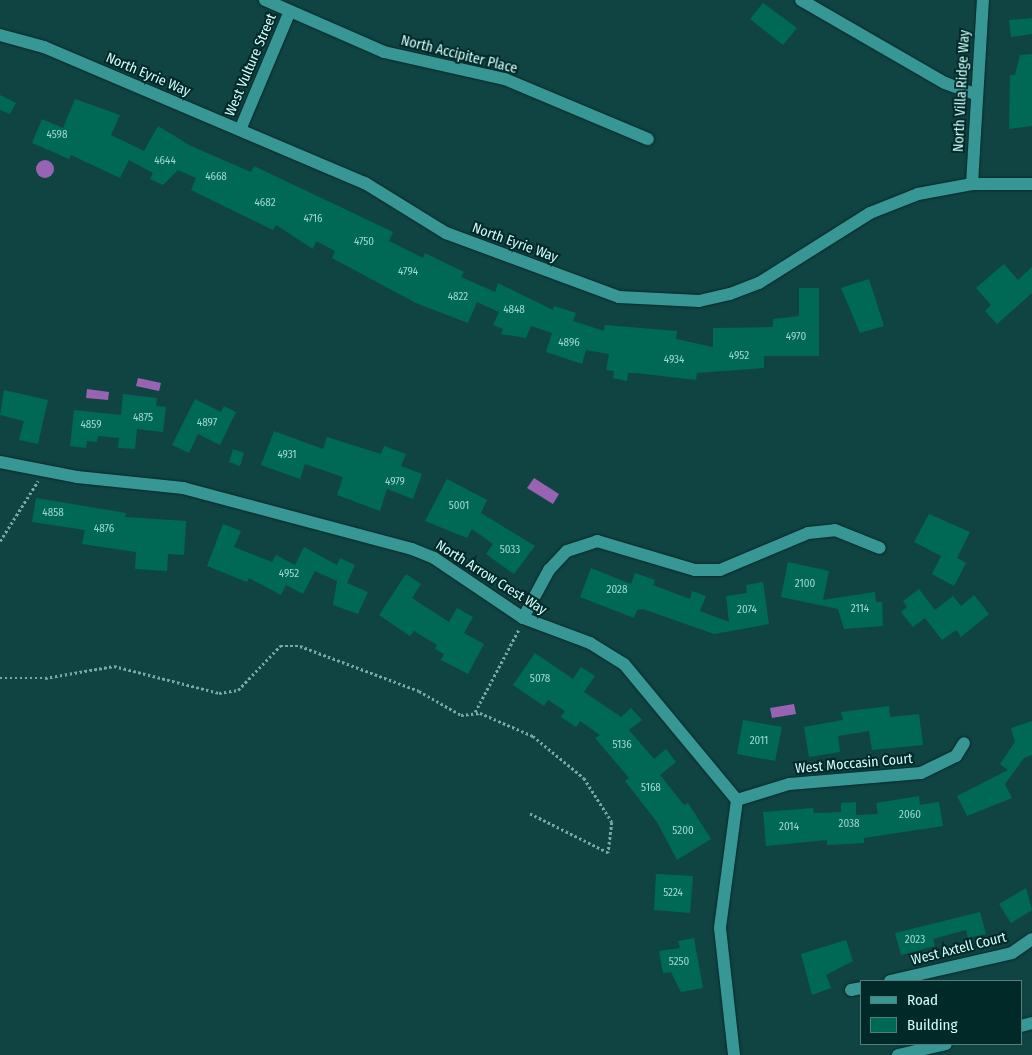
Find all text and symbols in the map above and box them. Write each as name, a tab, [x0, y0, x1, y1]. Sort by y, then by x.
street label: West Vulture Street	[222, 11, 280, 119]
street label: North Villa Ridge Way	[950, 29, 974, 153]
street label: North Accipiter Place	[399, 32, 519, 78]
street label: North Eyrie Way	[103, 50, 193, 100]
house number: 4598	[47, 128, 67, 142]
house number: 4644	[154, 154, 176, 168]
house number: 4668	[205, 170, 227, 184]
house number: 4682	[254, 196, 276, 210]
house number: 4716	[303, 212, 323, 226]
street label: North Eyrie Way	[470, 220, 560, 266]
house number: 4750	[354, 235, 374, 249]
house number: 4794	[398, 265, 418, 279]
house number: 4822	[448, 290, 468, 304]
house number: 4848	[503, 303, 525, 317]
house number: 4970	[786, 330, 806, 344]
house number: 4896	[558, 336, 580, 350]
house number: 4952	[729, 349, 749, 363]
house number: 4934	[664, 353, 684, 367]
house number: 4875	[133, 411, 153, 425]
house number: 4897	[197, 416, 217, 430]
house number: 4859	[80, 418, 102, 432]
house number: 4931	[277, 448, 297, 462]
house number: 4979	[385, 475, 405, 489]
house number: 5001	[449, 499, 469, 513]
house number: 4858	[42, 506, 64, 520]
house number: 4876	[94, 522, 114, 536]
street label: North Arrow Crest Way	[432, 537, 550, 619]
house number: 5033	[500, 543, 520, 557]
house number: 4952	[279, 567, 299, 581]
house number: 2100	[795, 577, 815, 591]
house number: 2028	[607, 583, 627, 597]
house number: 2114	[851, 602, 869, 616]
house number: 2074	[737, 603, 757, 617]
house number: 5078	[530, 672, 550, 686]
house number: 2011	[750, 734, 768, 748]
house number: 5136	[612, 738, 632, 752]
street label: West Moccasin Court	[795, 750, 913, 778]
house number: 5168	[641, 781, 661, 795]
house number: 2060	[899, 808, 921, 822]
house number: 2038	[839, 817, 859, 831]
house number: 2014	[779, 820, 799, 834]
house number: 5200	[672, 824, 694, 838]
house number: 5224	[663, 886, 683, 900]
street label: West Axtell Court	[910, 929, 1008, 969]
house number: 2023	[905, 933, 925, 947]
house number: 5250	[669, 955, 689, 969]
legend	[860, 980, 1022, 1045]
text: Road	[907, 991, 938, 1009]
text: Building	[907, 1016, 958, 1034]

